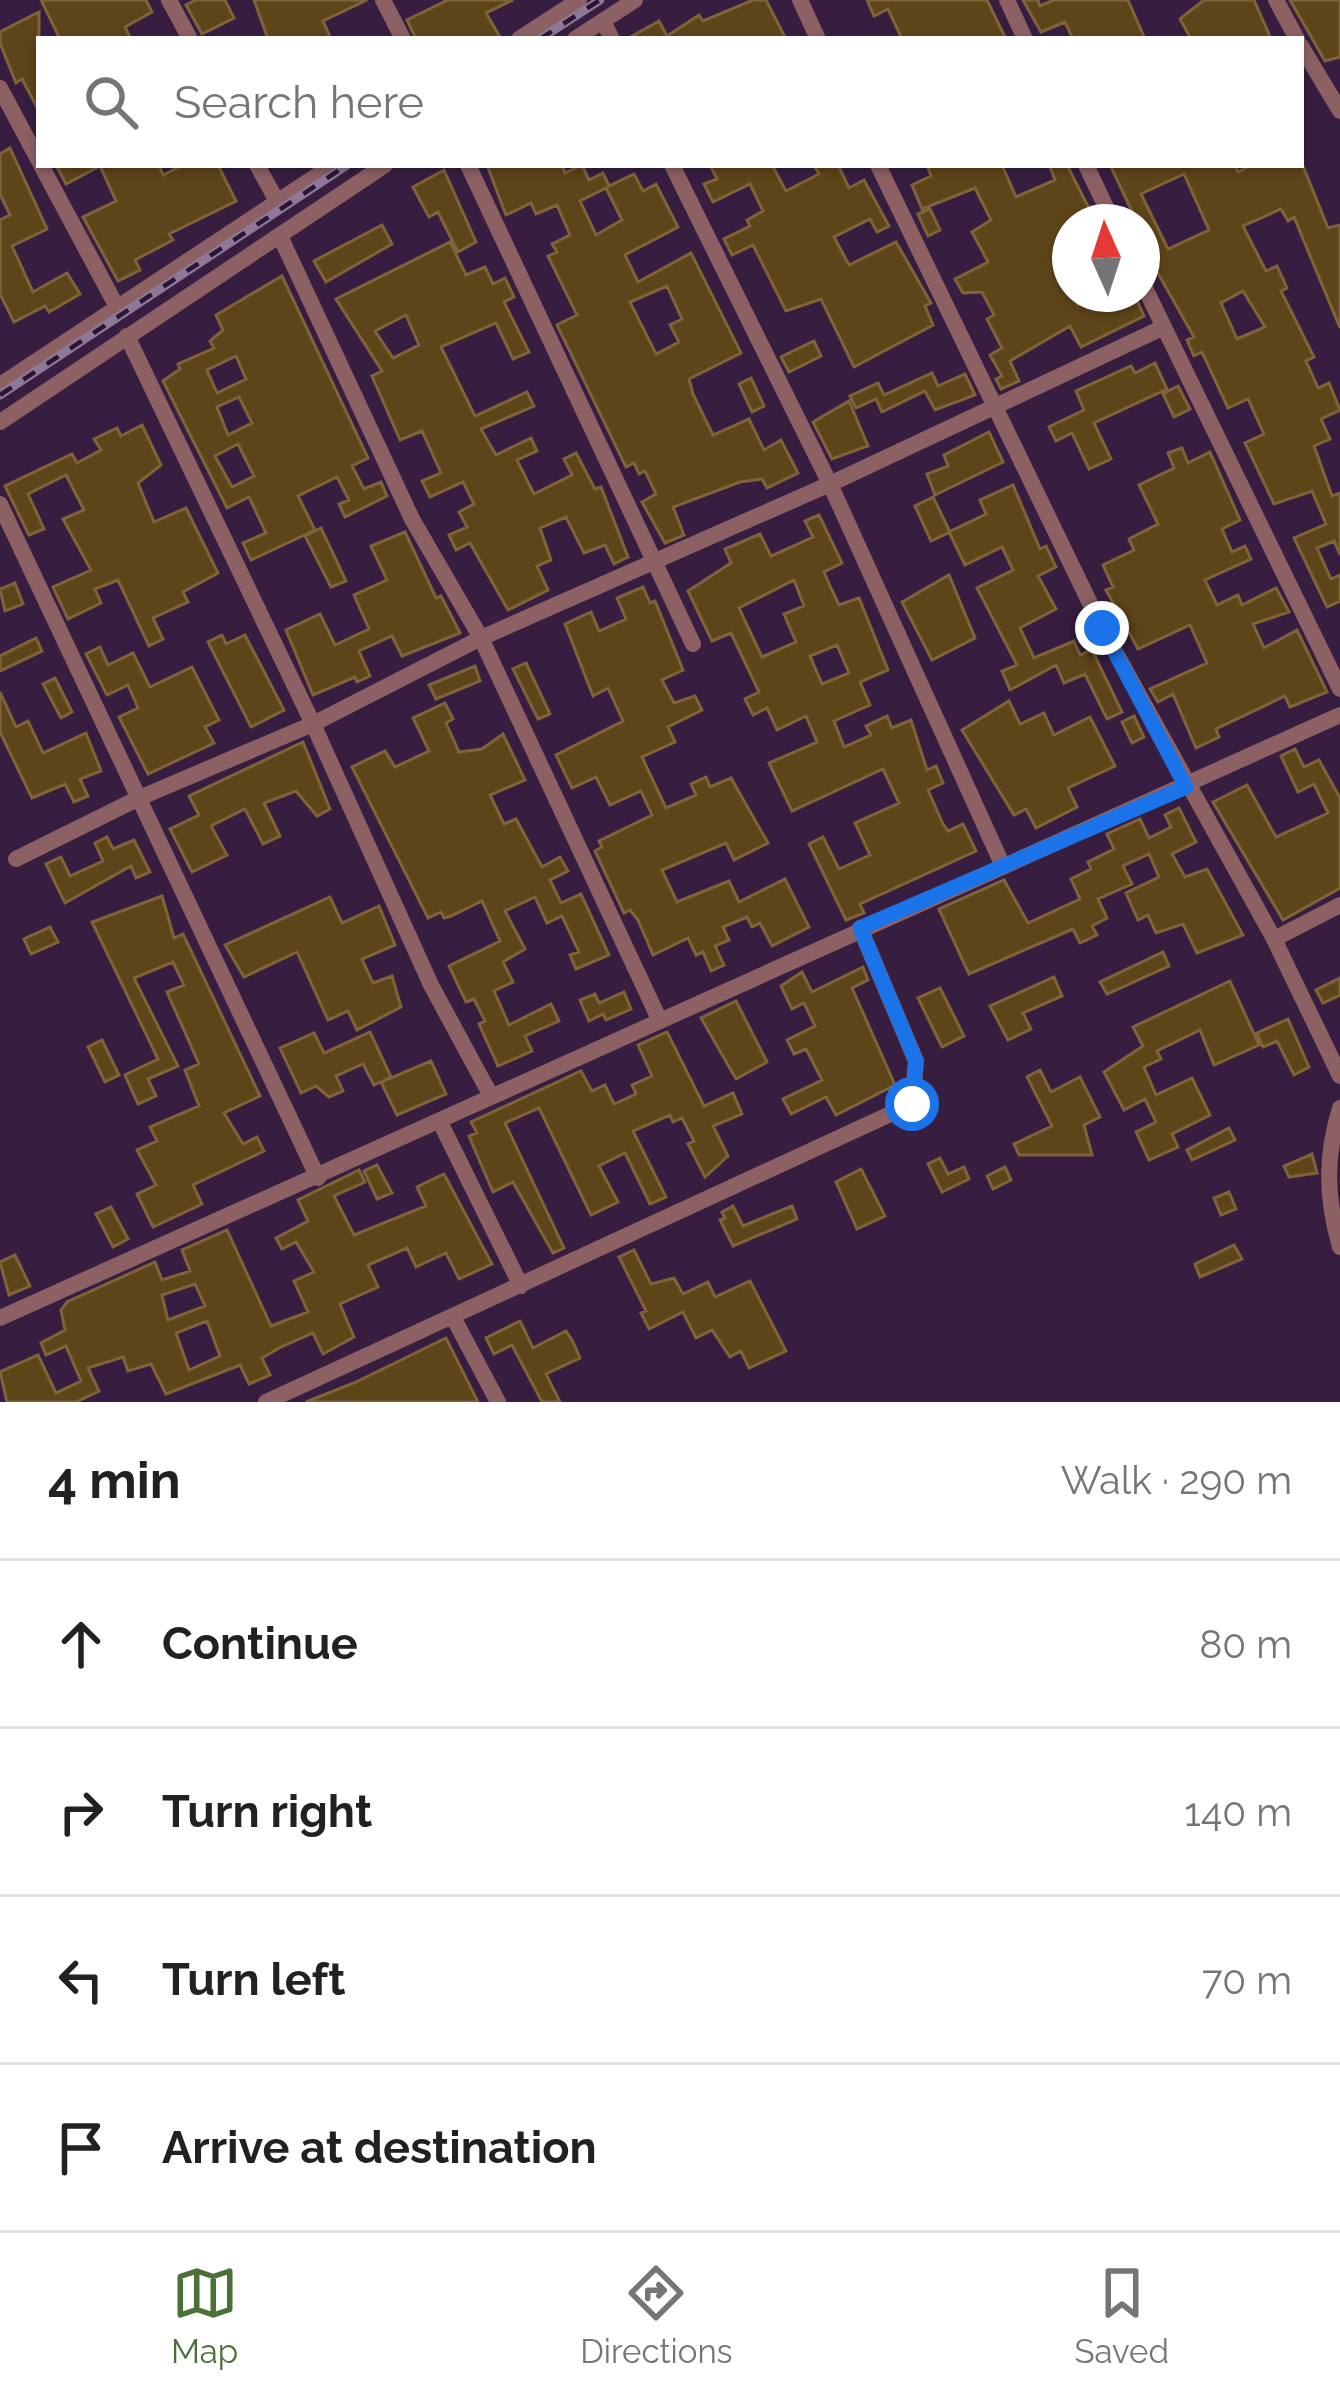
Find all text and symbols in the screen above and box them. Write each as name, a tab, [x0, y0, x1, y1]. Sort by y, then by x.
search box	[36, 36, 1304, 168]
icon: search	[78, 69, 144, 135]
text: Search here	[174, 76, 424, 129]
north arrow	[1052, 204, 1160, 312]
route end	[1075, 601, 1129, 655]
route start	[885, 1077, 939, 1131]
text: 4 min	[48, 1450, 181, 1510]
text: Walk · 290 m	[1061, 1457, 1292, 1503]
icon: ahead	[48, 1611, 114, 1677]
text: Continue	[162, 1617, 358, 1670]
text: 80 m	[1199, 1621, 1292, 1667]
icon: right	[48, 1779, 114, 1845]
text: Turn right	[162, 1785, 372, 1838]
text: 140 m	[1184, 1789, 1292, 1835]
icon: left	[48, 1947, 114, 2013]
text: Turn left	[162, 1953, 345, 2006]
text: 70 m	[1202, 1957, 1292, 2003]
icon: arrive	[48, 2115, 114, 2181]
text: Arrive at destination	[162, 2121, 597, 2174]
tab: Map	[171, 2260, 238, 2371]
tab: Directions	[580, 2260, 733, 2371]
tab: Saved	[1075, 2260, 1169, 2371]

